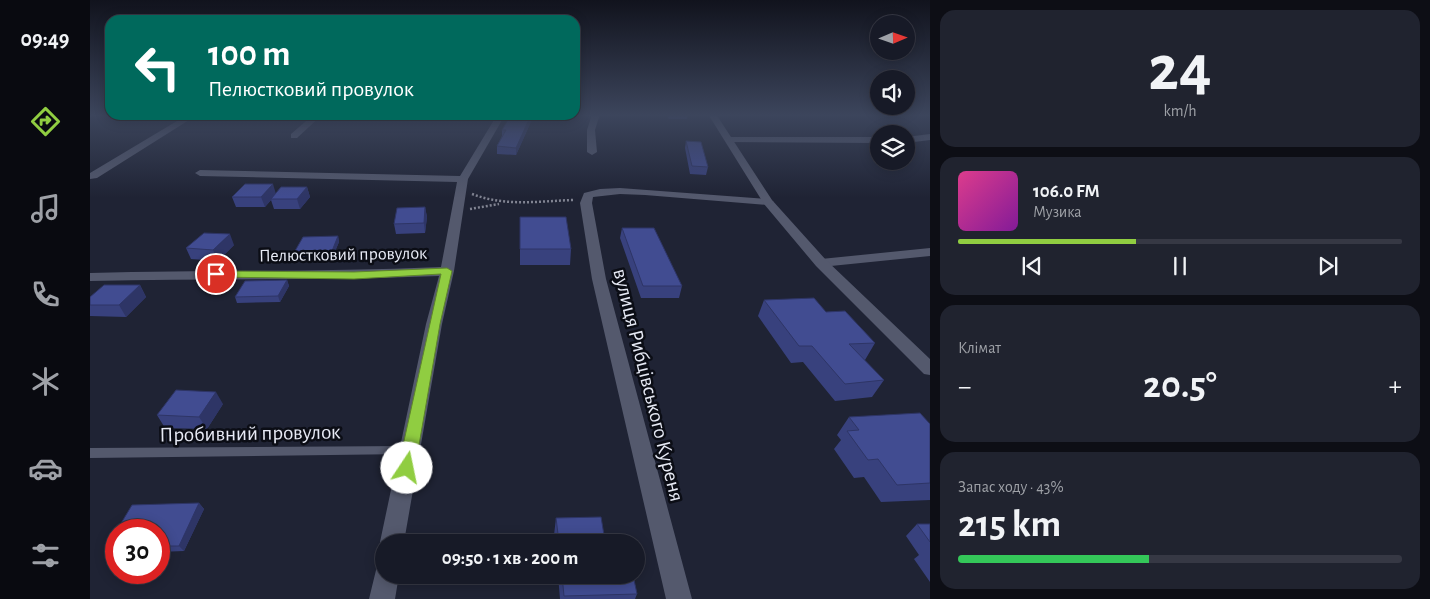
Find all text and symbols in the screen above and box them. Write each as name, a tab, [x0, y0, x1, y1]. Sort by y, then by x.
north arrow	[870, 15, 915, 60]
map controls	[870, 15, 915, 170]
text: 09:49	[21, 28, 69, 50]
icon: left	[125, 35, 190, 100]
text: 100 m	[208, 37, 291, 72]
text: 24	[1148, 37, 1212, 102]
button: sound	[870, 70, 915, 115]
text: Пелюстковий провулок	[208, 78, 414, 100]
text: km/h	[1163, 103, 1197, 119]
icon: directions	[28, 104, 63, 139]
button: layers	[870, 125, 915, 170]
text: 106.0 FM	[1033, 182, 1100, 201]
icon: music	[28, 191, 63, 226]
text: Музика	[1033, 204, 1082, 220]
street label: Пелюстковий провулок	[259, 245, 428, 265]
icon: previous	[1018, 252, 1046, 280]
icon: pause	[1166, 252, 1194, 280]
icon: next	[1314, 252, 1342, 280]
pin	[195, 253, 237, 295]
icon: arrive	[202, 260, 230, 288]
street label: вулиця Рибцівського Куреня	[609, 266, 688, 504]
icon: phone	[28, 277, 63, 312]
text: Клімат	[958, 340, 1001, 356]
icon: climate	[28, 364, 63, 399]
text: 20.5°	[1143, 367, 1217, 405]
text: −	[958, 373, 971, 401]
text: +	[1389, 373, 1402, 401]
street label: Пробивний провулок	[159, 421, 341, 446]
position arrow	[380, 441, 432, 493]
icon: car	[28, 451, 63, 486]
text: Запас ходу · 43%	[958, 479, 1064, 495]
text: 215 km	[958, 506, 1061, 544]
speed limit sign: 30	[105, 519, 170, 584]
icon: filters	[28, 538, 63, 573]
text: 09:50 · 1 хв · 200 m	[442, 549, 578, 568]

